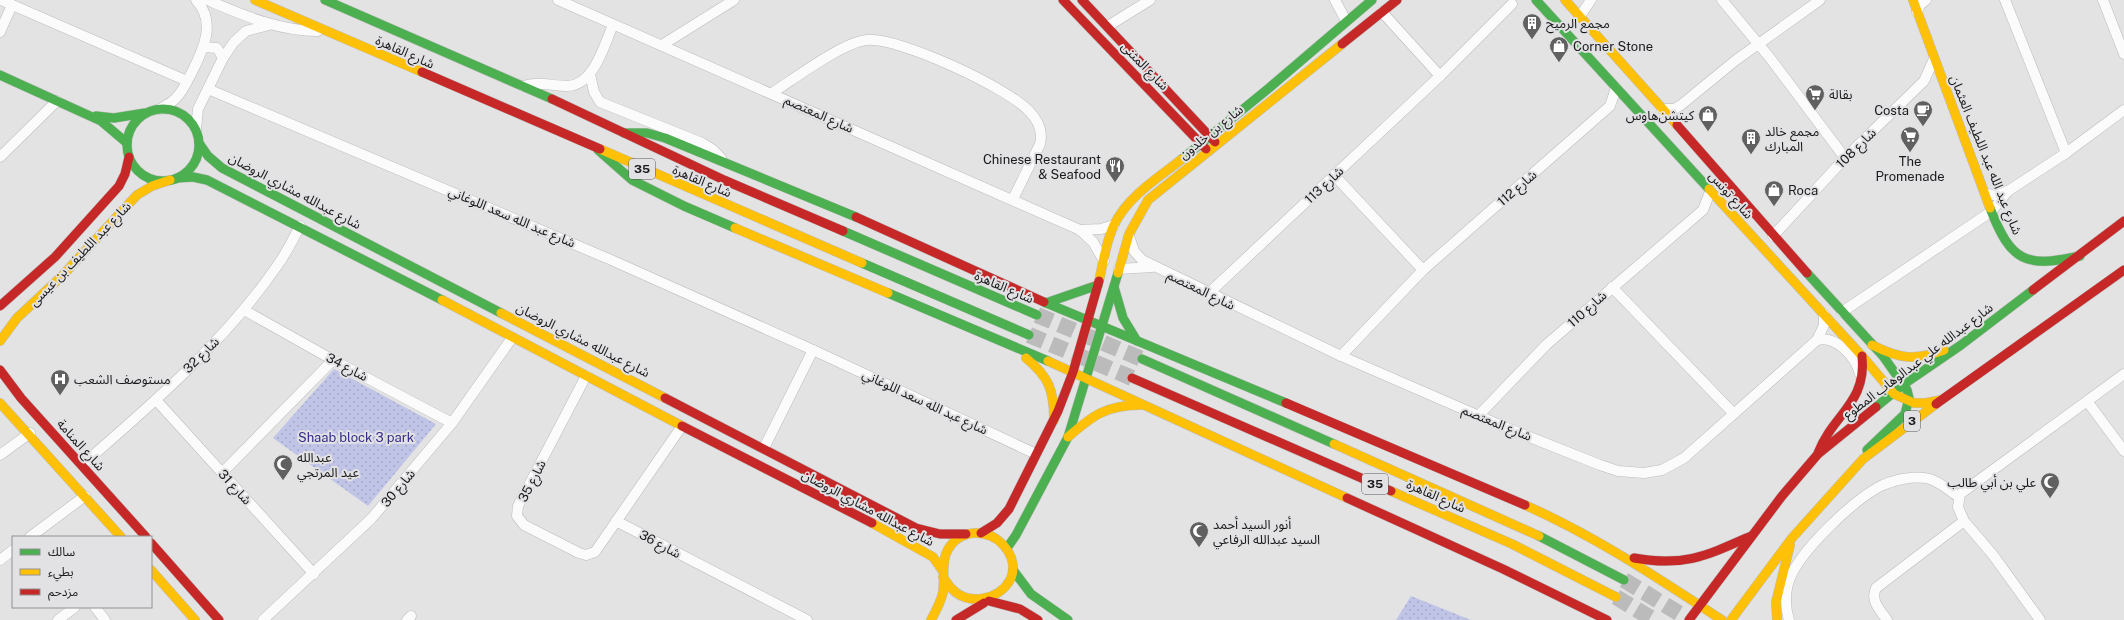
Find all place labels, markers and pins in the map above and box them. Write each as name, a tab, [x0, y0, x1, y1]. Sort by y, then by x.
building icon: مجمع الرميح	[1521, 12, 1543, 40]
place label: مجمع الرميح	[1546, 16, 1610, 34]
shop icon: Corner Stone	[1548, 35, 1570, 63]
place label: Corner Stone	[1573, 39, 1653, 54]
supermarket icon: بقالة	[1804, 83, 1826, 111]
place label: بقالة	[1829, 87, 1852, 102]
cafe icon: Costa	[1912, 99, 1934, 127]
place label: Costa	[1874, 103, 1909, 118]
shop icon: كيتشن‌هاوس	[1697, 104, 1719, 132]
place label: كيتشن‌هاوس	[1626, 108, 1695, 124]
place label: مجمع خالد المبارك	[1765, 124, 1820, 154]
supermarket icon: The Promenade	[1899, 125, 1921, 153]
building icon: مجمع خالد المبارك	[1740, 127, 1762, 155]
place label: Chinese Restaurant & Seafood	[983, 152, 1101, 182]
place label: The Promenade	[1876, 154, 1945, 184]
restaurant icon: Chinese Restaurant & Seafood	[1104, 155, 1126, 183]
shop icon: Roca	[1763, 179, 1785, 207]
place label: Roca	[1788, 183, 1818, 198]
hospital icon: مستوصف الشعب	[49, 368, 71, 396]
place label: مستوصف الشعب	[74, 372, 171, 387]
place label: عبدالله عيد المرتجي	[297, 450, 359, 483]
mosque icon: عبدالله عيد المرتجي	[272, 453, 294, 481]
mosque icon: علي بن أبي طالب	[2039, 471, 2061, 499]
place label: علي بن أبي طالب	[1947, 474, 2036, 493]
place label: أنور السيد أحمد السيد عبدالله الرفاعي	[1213, 516, 1320, 550]
mosque icon: أنور السيد أحمد السيد عبدالله الرفاعي	[1188, 520, 1210, 548]

